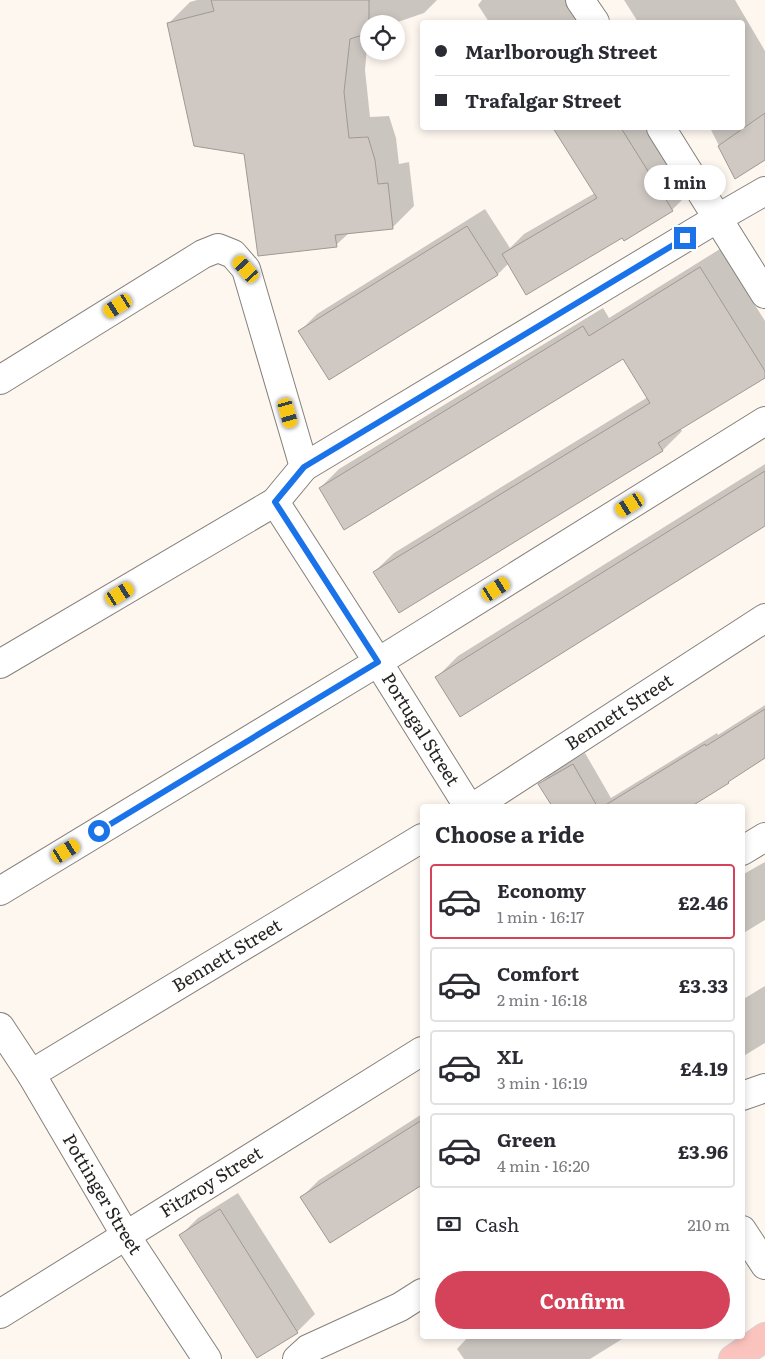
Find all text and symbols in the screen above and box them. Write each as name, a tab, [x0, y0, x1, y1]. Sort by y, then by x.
map controls	[360, 15, 405, 60]
button: locate	[360, 15, 405, 60]
text: Marlborough Street	[465, 37, 657, 65]
text: Trafalgar Street	[465, 86, 621, 114]
callout: 1 min	[644, 166, 726, 200]
text: 1 min	[664, 170, 706, 194]
route end	[674, 227, 696, 249]
car	[230, 253, 261, 285]
car	[101, 292, 134, 320]
car	[276, 397, 299, 429]
car	[613, 491, 646, 519]
car	[479, 575, 512, 603]
car	[103, 580, 136, 608]
street label: Bennett Street	[559, 666, 678, 756]
street label: Portugal Street	[376, 667, 468, 791]
text: Choose a ride	[435, 817, 584, 850]
route start	[88, 820, 110, 842]
car	[49, 837, 82, 865]
text: Economy	[497, 876, 586, 904]
icon: car	[437, 879, 482, 924]
text: £2.46	[678, 888, 728, 916]
text: 1 min · 16:17	[497, 904, 584, 928]
street label: Bennett Street	[166, 911, 287, 998]
text: Comfort	[497, 959, 579, 987]
icon: car	[437, 962, 482, 1007]
text: £3.33	[679, 971, 728, 999]
text: 2 min · 16:18	[497, 987, 587, 1011]
text: XL	[497, 1042, 524, 1070]
icon: car	[437, 1045, 482, 1090]
text: £4.19	[680, 1054, 728, 1082]
text: 3 min · 16:19	[497, 1070, 587, 1094]
text: Green	[497, 1125, 556, 1153]
street label: Pottinger Street	[57, 1128, 150, 1260]
icon: car	[437, 1128, 482, 1173]
text: £3.96	[678, 1137, 728, 1165]
street label: Fitzroy Street	[154, 1138, 268, 1223]
text: 4 min · 16:20	[497, 1153, 590, 1177]
icon: cash	[435, 1210, 463, 1238]
text: Cash	[475, 1210, 519, 1238]
text: 210 m	[687, 1212, 730, 1236]
button: Confirm	[435, 1271, 730, 1329]

